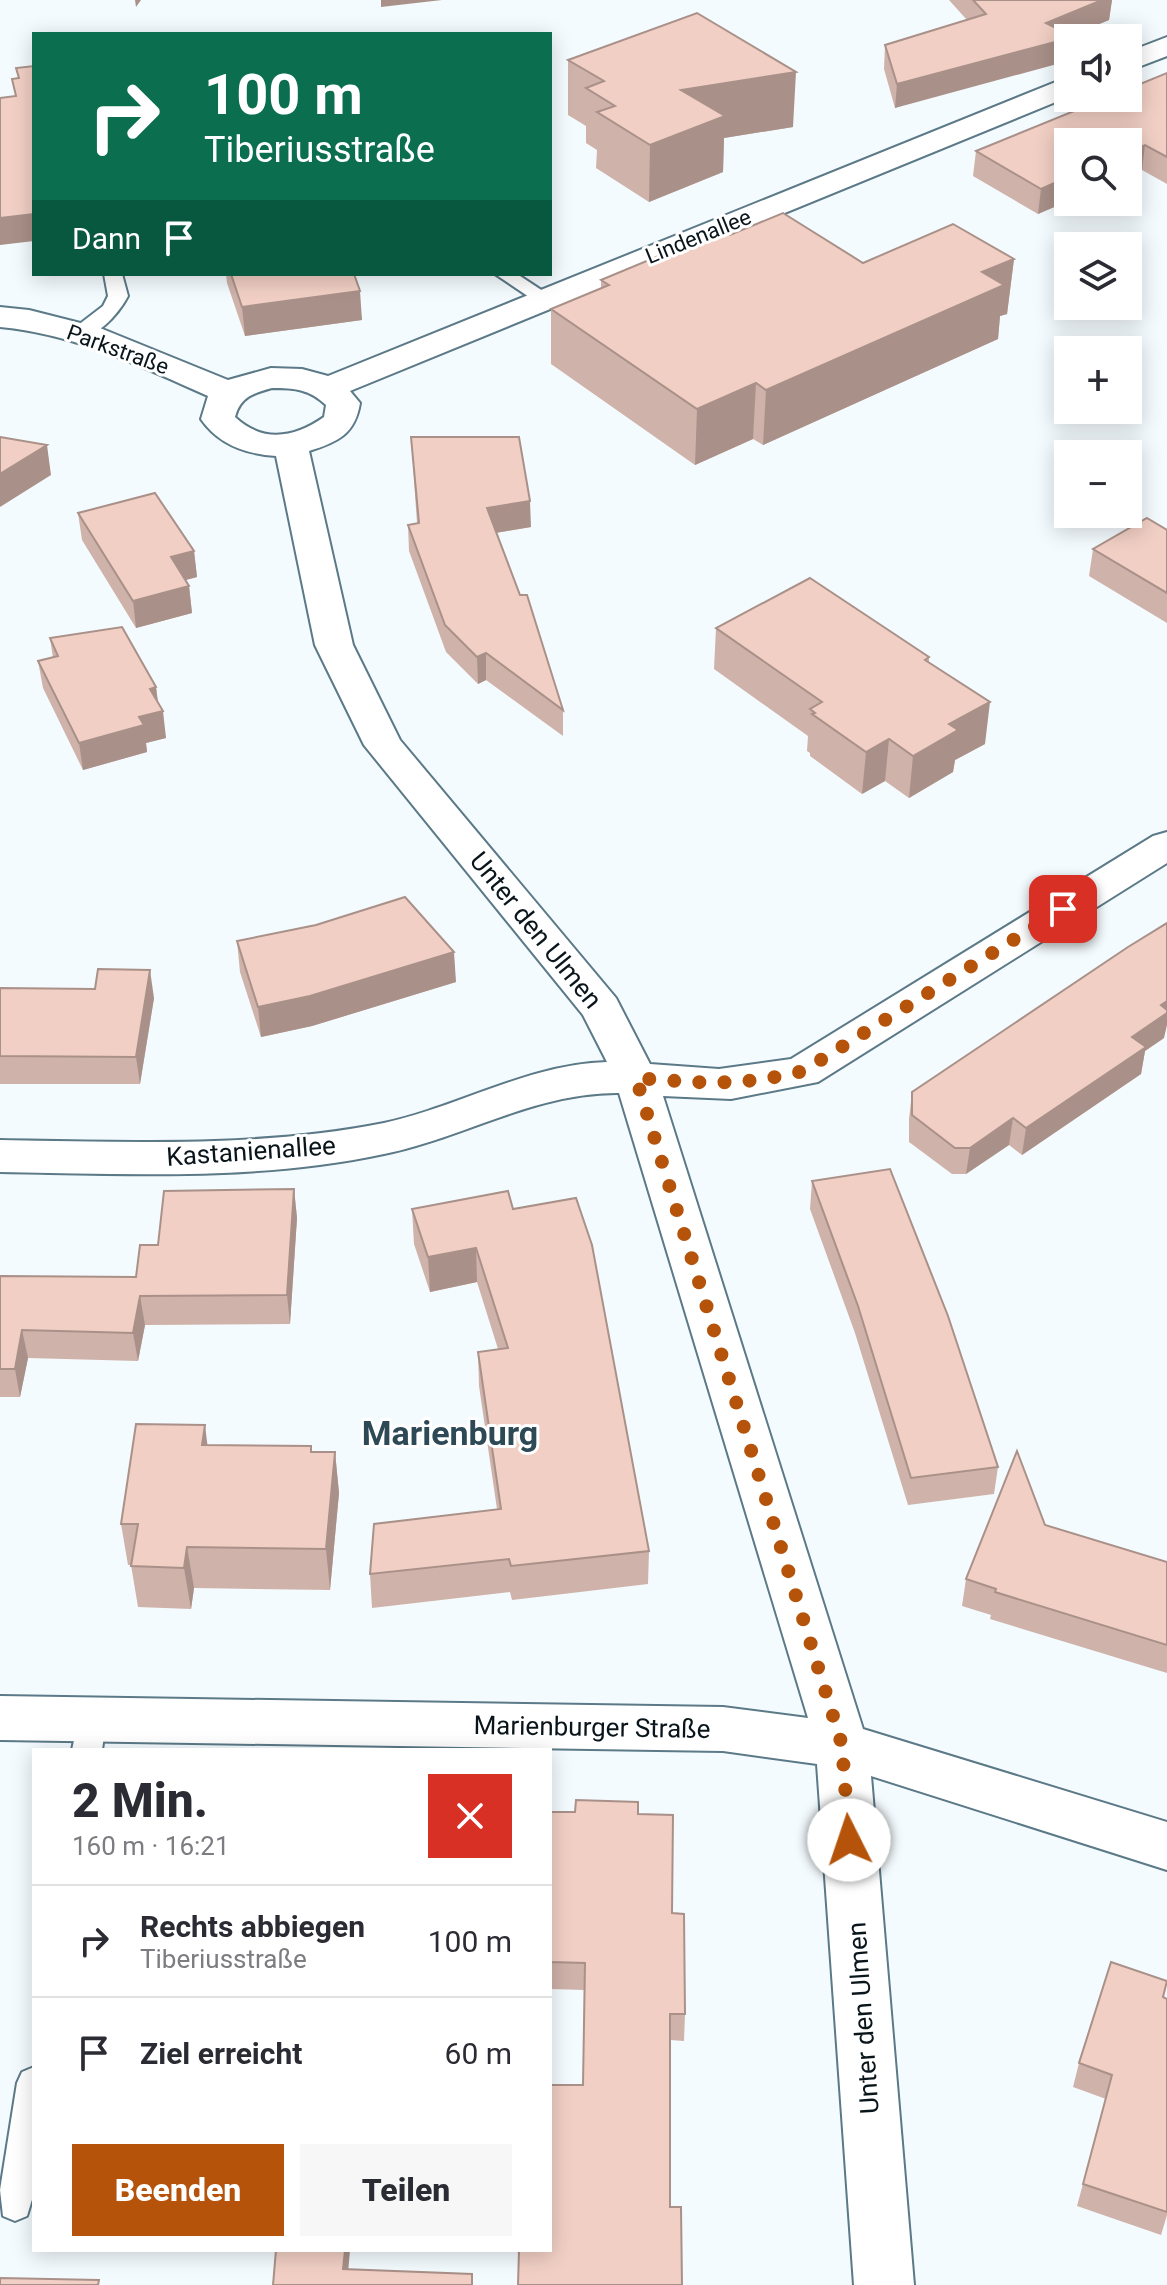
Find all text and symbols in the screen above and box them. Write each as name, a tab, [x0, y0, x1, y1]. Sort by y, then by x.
map controls	[1054, 24, 1142, 528]
button: sound	[1054, 24, 1142, 112]
text: 100 m	[204, 62, 363, 128]
icon: right	[72, 64, 176, 168]
button: search	[1054, 128, 1142, 216]
text: Tiberiusstraße	[204, 129, 435, 171]
street label: Lindenallee	[642, 204, 755, 269]
icon: arrive	[157, 216, 201, 260]
text: Dann	[72, 221, 141, 256]
button: layers	[1054, 232, 1142, 320]
street label: Parkstraße	[63, 319, 172, 379]
button: +	[1054, 336, 1142, 424]
button: −	[1054, 440, 1142, 528]
street label: Unter den Ulmen	[464, 846, 608, 1014]
pin	[1029, 875, 1097, 943]
icon: arrive	[1041, 887, 1085, 931]
street label: Kastanienallee	[165, 1130, 337, 1172]
district label: Marienburg	[362, 1413, 538, 1453]
street label: Marienburger Straße	[473, 1710, 711, 1744]
text: 2 Min.	[72, 1772, 208, 1829]
button: close	[428, 1774, 512, 1858]
position arrow	[807, 1798, 891, 1882]
text: 160 m · 16:21	[72, 1831, 230, 1861]
text: Rechts abbiegen	[140, 1909, 365, 1944]
icon: right	[72, 1919, 116, 1963]
street label: Unter den Ulmen	[841, 1921, 885, 2115]
text: 100 m	[428, 1924, 512, 1959]
text: Tiberiusstraße	[140, 1944, 307, 1974]
icon: arrive	[72, 2031, 116, 2075]
text: Ziel erreicht	[140, 2036, 302, 2071]
text: 60 m	[445, 2036, 512, 2071]
button: Beenden	[72, 2144, 284, 2236]
button: Teilen	[300, 2144, 512, 2236]

